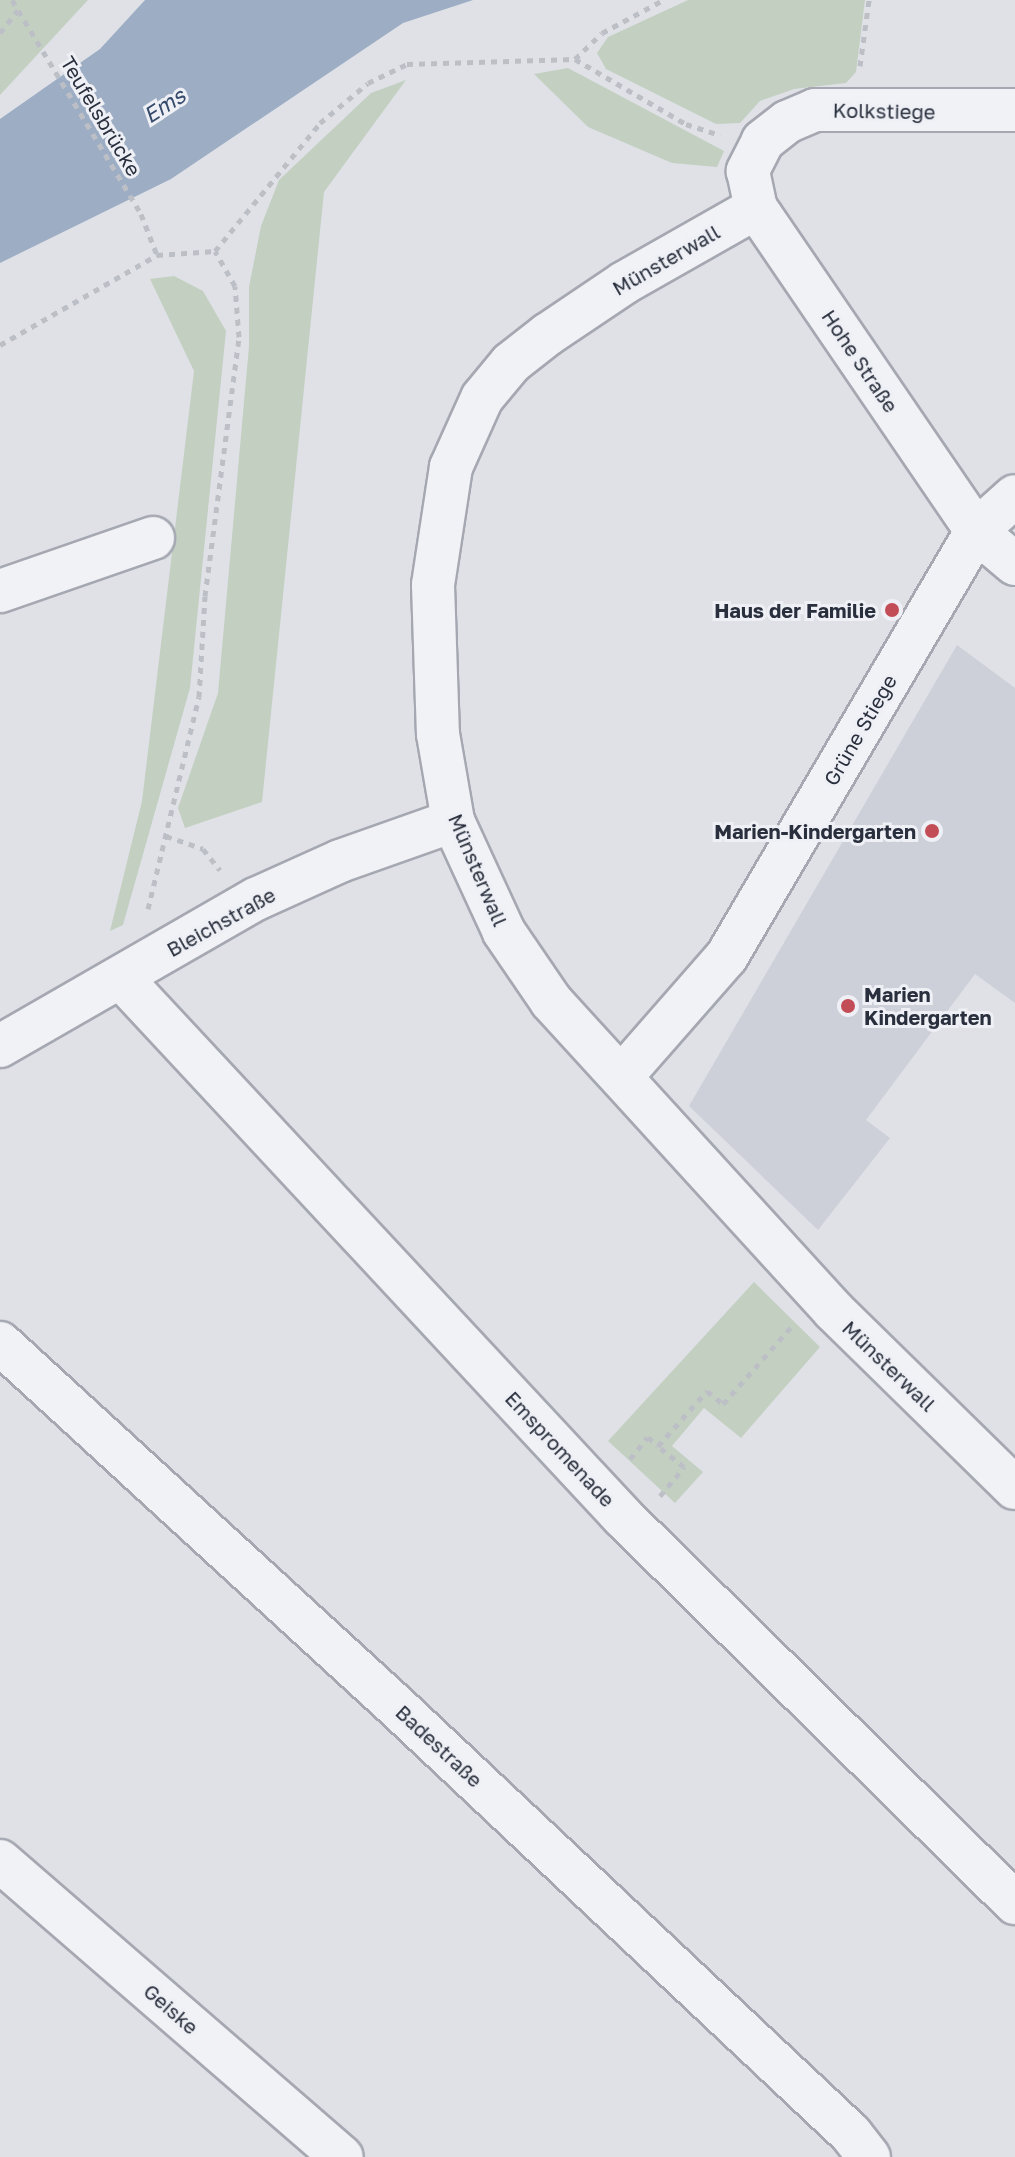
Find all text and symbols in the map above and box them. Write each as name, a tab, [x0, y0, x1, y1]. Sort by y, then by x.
street label: Teufelsbrücke	[56, 52, 146, 180]
water label: Ems	[138, 82, 190, 128]
street label: Kolkstiege	[833, 98, 935, 124]
street label: Münsterwall	[608, 220, 724, 300]
street label: Hohe Straße	[817, 305, 903, 417]
place label: Haus der Familie	[714, 598, 876, 622]
marker: Haus der Familie	[883, 601, 901, 619]
street label: Grüne Stiege	[819, 670, 901, 790]
street label: Münsterwall	[444, 810, 512, 930]
place label: Marien-Kindergarten	[714, 819, 916, 843]
marker: Marien-Kindergarten	[923, 822, 941, 840]
street label: Bleichstraße	[163, 882, 279, 962]
place label: Marien Kindergarten	[864, 982, 992, 1029]
marker: Marien Kindergarten	[839, 997, 857, 1015]
street label: Münsterwall	[838, 1316, 940, 1416]
street label: Emspromenade	[500, 1386, 620, 1512]
street label: Badestraße	[391, 1700, 487, 1792]
street label: Geiske	[139, 1979, 203, 2039]

